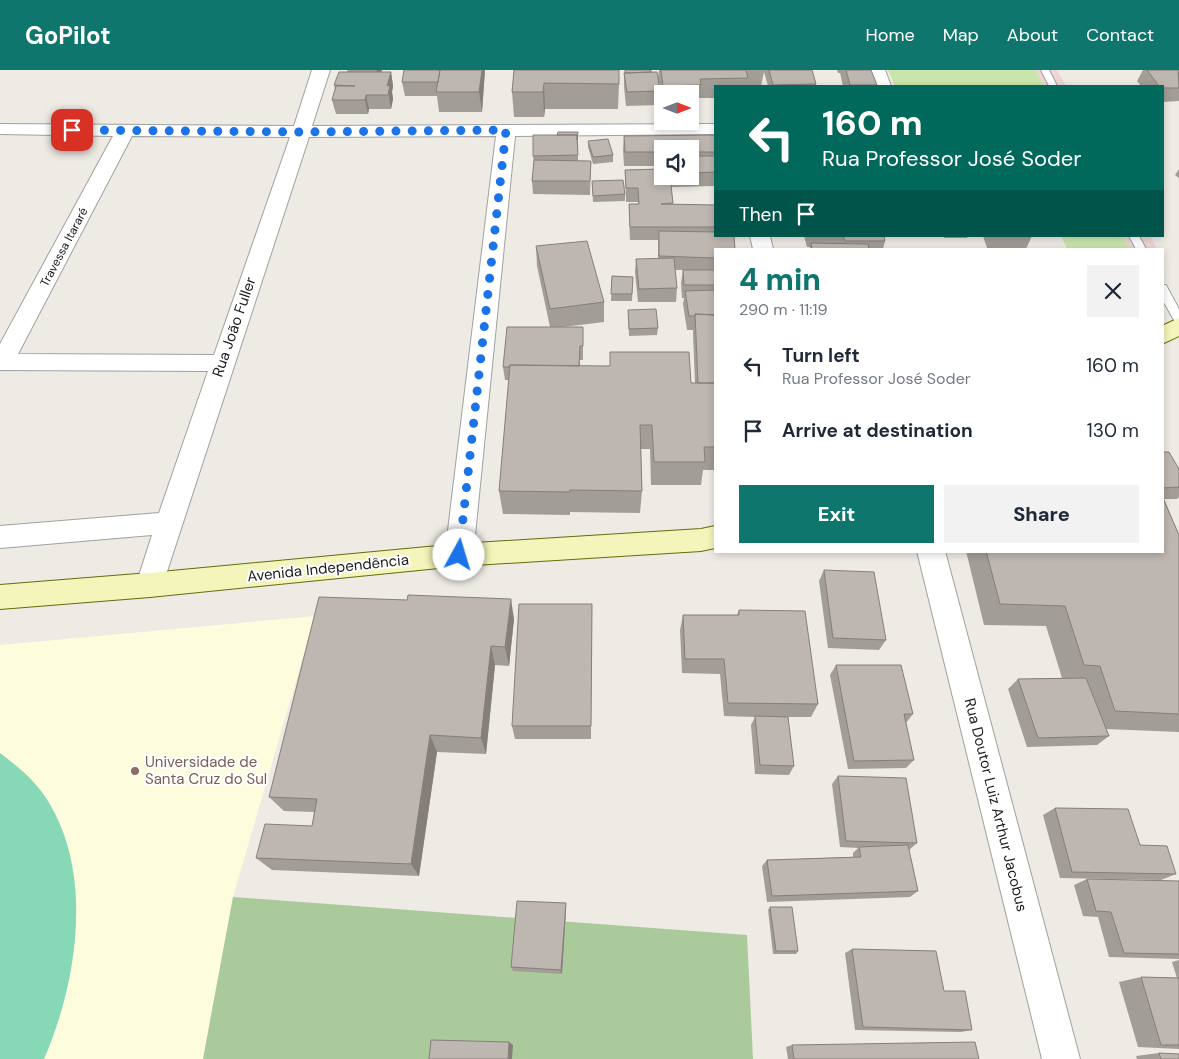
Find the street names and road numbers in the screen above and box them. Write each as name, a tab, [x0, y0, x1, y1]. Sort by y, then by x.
street label: Travessa Itararé	[36, 204, 92, 289]
street label: Rua João Fuller	[208, 274, 261, 380]
street label: Avenida Independência	[246, 550, 410, 586]
street label: Rua Doutor Luiz Arthur Jacobus	[960, 696, 1032, 914]

